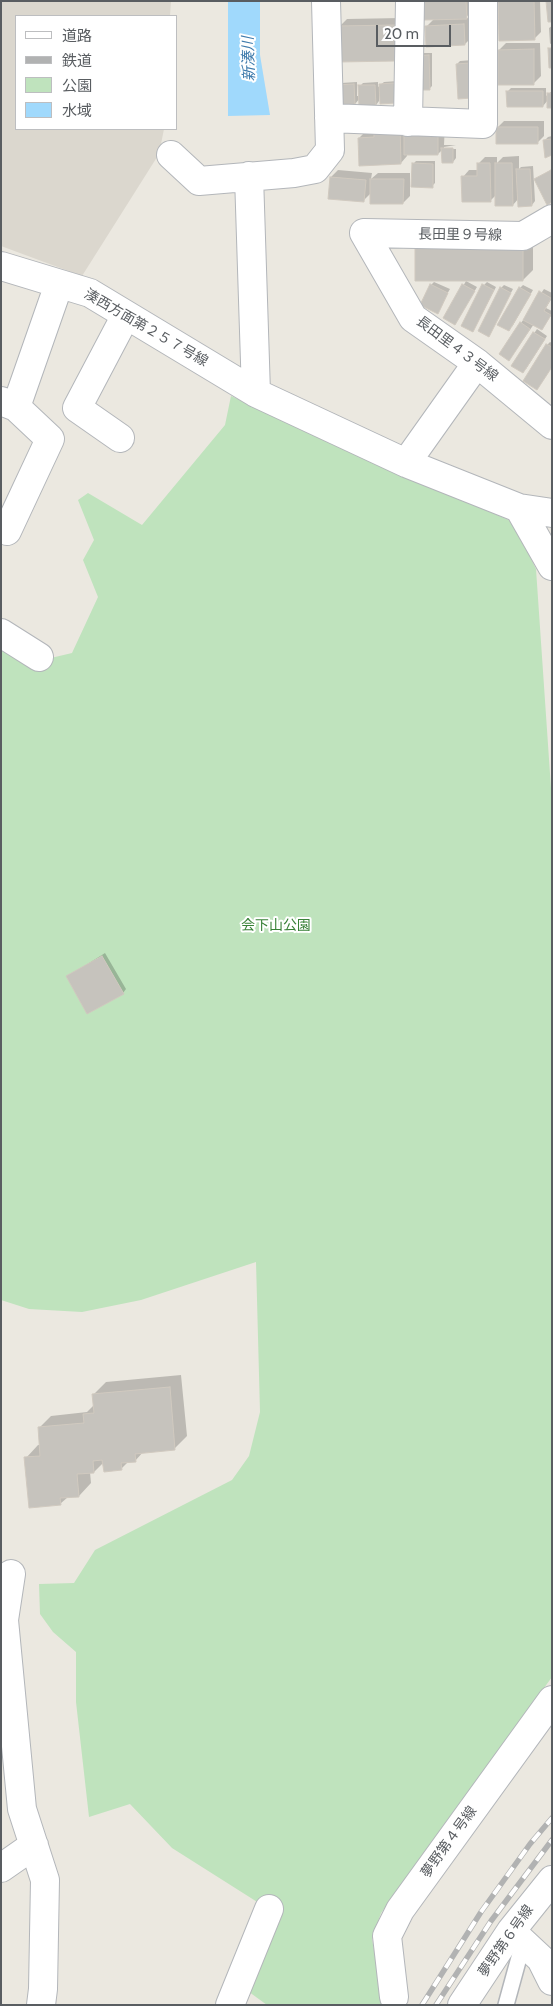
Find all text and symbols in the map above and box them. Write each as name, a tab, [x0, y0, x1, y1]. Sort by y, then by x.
legend	[15, 15, 178, 130]
scale bar	[378, 15, 453, 47]
text: 20 m	[384, 25, 419, 43]
text: 道路	[62, 27, 92, 45]
water label: 新湊川	[239, 36, 259, 82]
text: 鉄道	[62, 52, 92, 70]
text: 公園	[62, 77, 92, 95]
text: 水域	[62, 102, 92, 120]
street label: 長田里９号線	[418, 226, 502, 244]
street label: 湊西方面第２５７号線	[81, 286, 211, 370]
street label: 長田里４３号線	[413, 313, 501, 385]
park label: 会下山公園	[241, 918, 311, 934]
street label: 夢野第４号線	[418, 1803, 480, 1881]
street label: 夢野第６号線	[475, 1902, 537, 1980]

